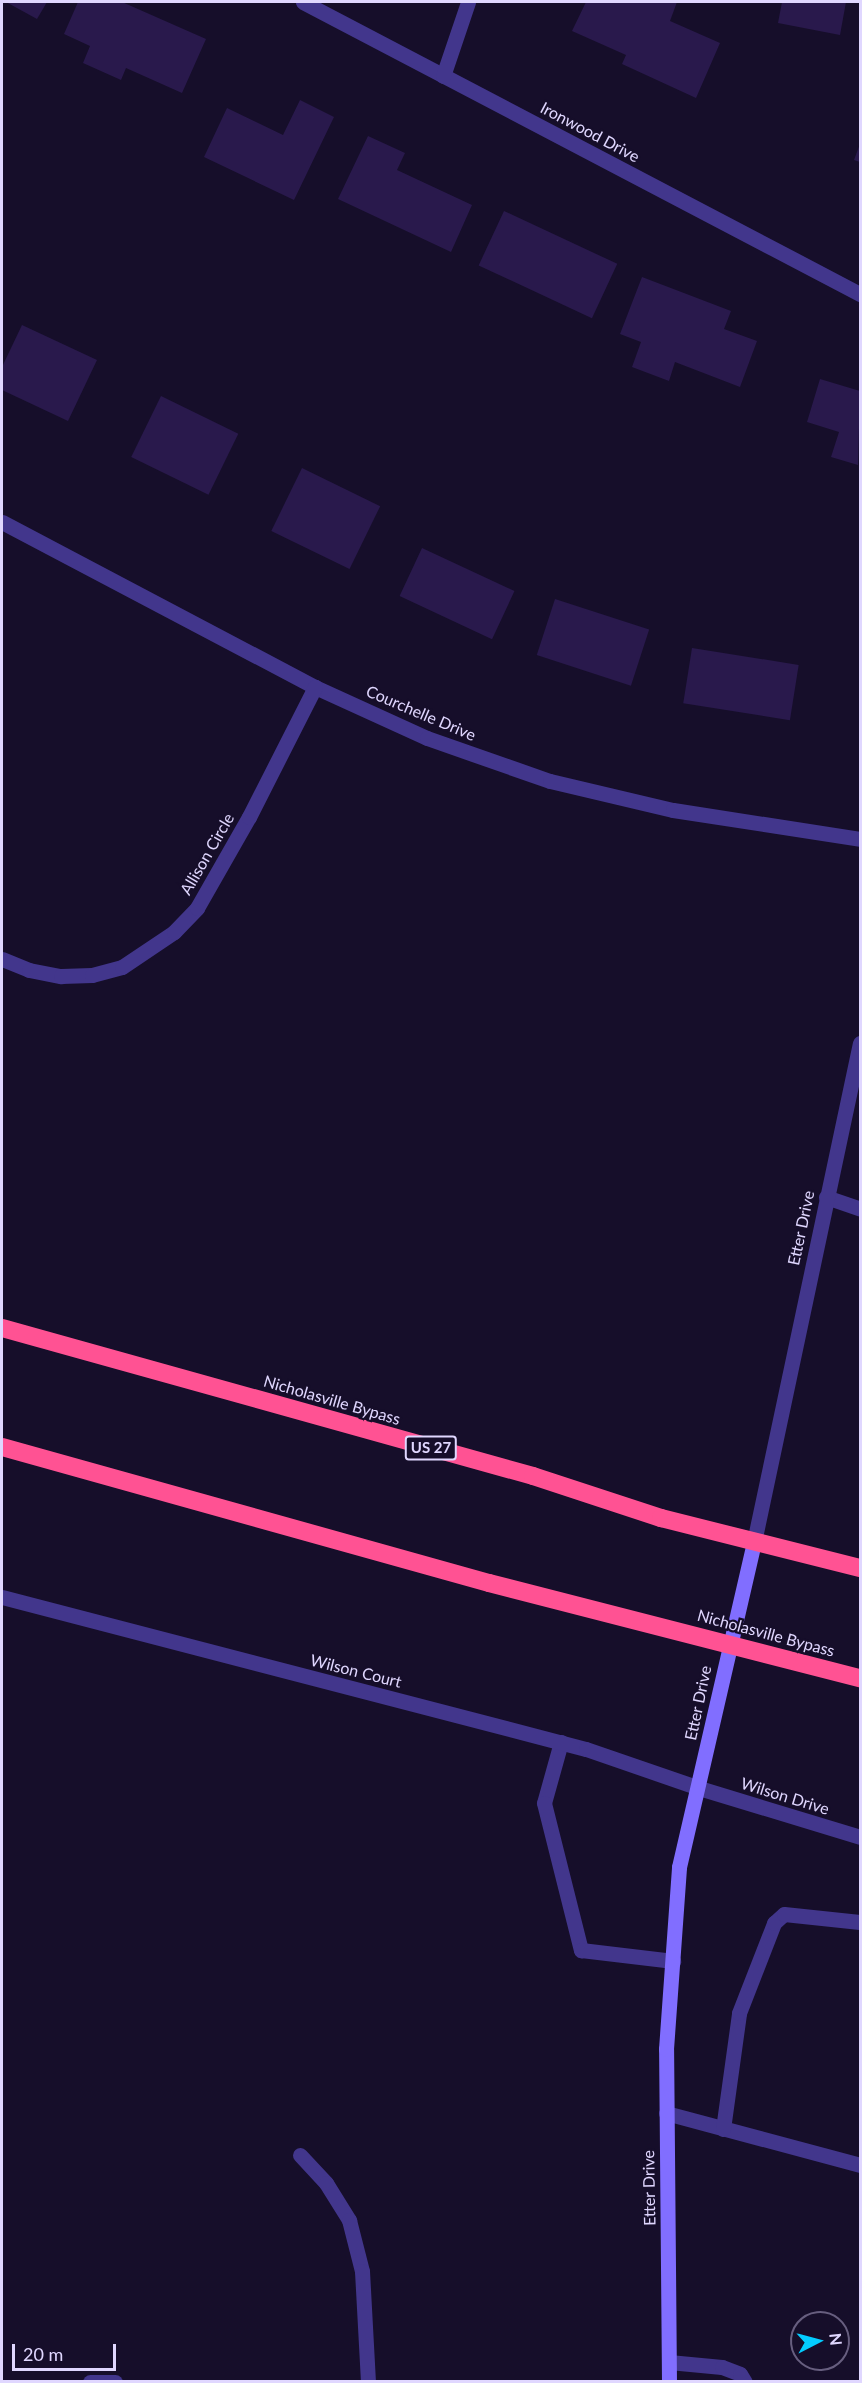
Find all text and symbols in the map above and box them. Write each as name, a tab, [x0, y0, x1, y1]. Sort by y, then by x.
street label: Ironwood Drive	[537, 98, 643, 166]
street label: Courchelle Drive	[363, 681, 479, 745]
street label: Allison Circle	[176, 810, 238, 898]
street label: Etter Drive	[784, 1189, 818, 1267]
street label: Nicholasville Bypass	[261, 1371, 403, 1429]
road number: US 27	[404, 1436, 458, 1460]
street label: Nicholasville Bypass	[695, 1605, 837, 1661]
street label: Wilson Court	[308, 1650, 404, 1692]
street label: Etter Drive	[681, 1664, 715, 1742]
street label: Wilson Drive	[739, 1773, 831, 1819]
street label: Etter Drive	[639, 2150, 659, 2226]
north arrow	[790, 2311, 850, 2371]
scale bar	[15, 2332, 118, 2370]
text: N	[826, 2332, 847, 2346]
text: 20 m	[23, 2343, 63, 2365]

